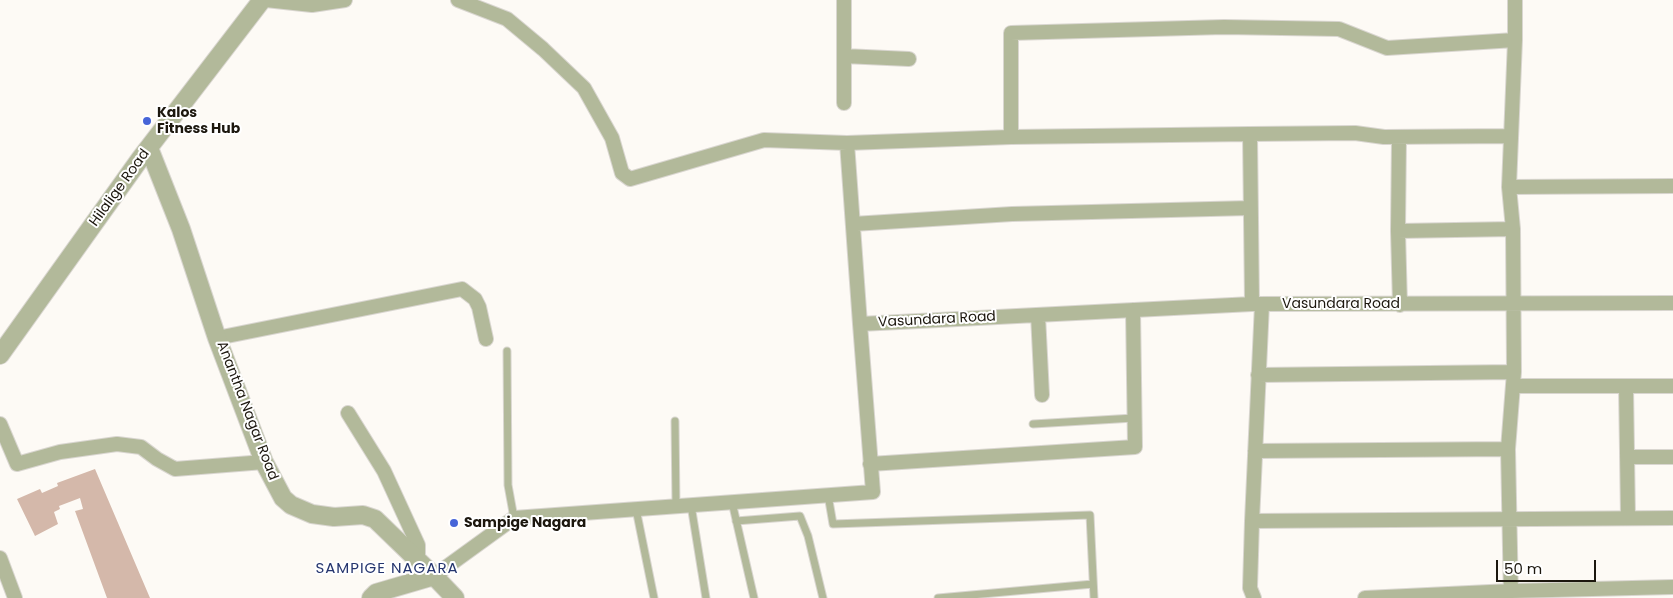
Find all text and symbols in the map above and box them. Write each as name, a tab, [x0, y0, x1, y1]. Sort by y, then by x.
place label: Kalos Fitness Hub	[157, 105, 240, 138]
marker: Kalos Fitness Hub	[141, 115, 153, 127]
street label: Hilalige Road	[86, 146, 154, 230]
street label: Vasundara Road	[1282, 296, 1400, 312]
street label: Vasundara Road	[878, 309, 996, 331]
street label: Anantha Nagar Road	[213, 339, 281, 483]
place label: Sampige Nagara	[464, 515, 586, 531]
marker: Sampige Nagara	[448, 517, 460, 529]
scale bar	[1498, 550, 1598, 582]
text: 50 m	[1504, 558, 1542, 579]
district label: SAMPIGE NAGARA	[314, 560, 460, 578]

